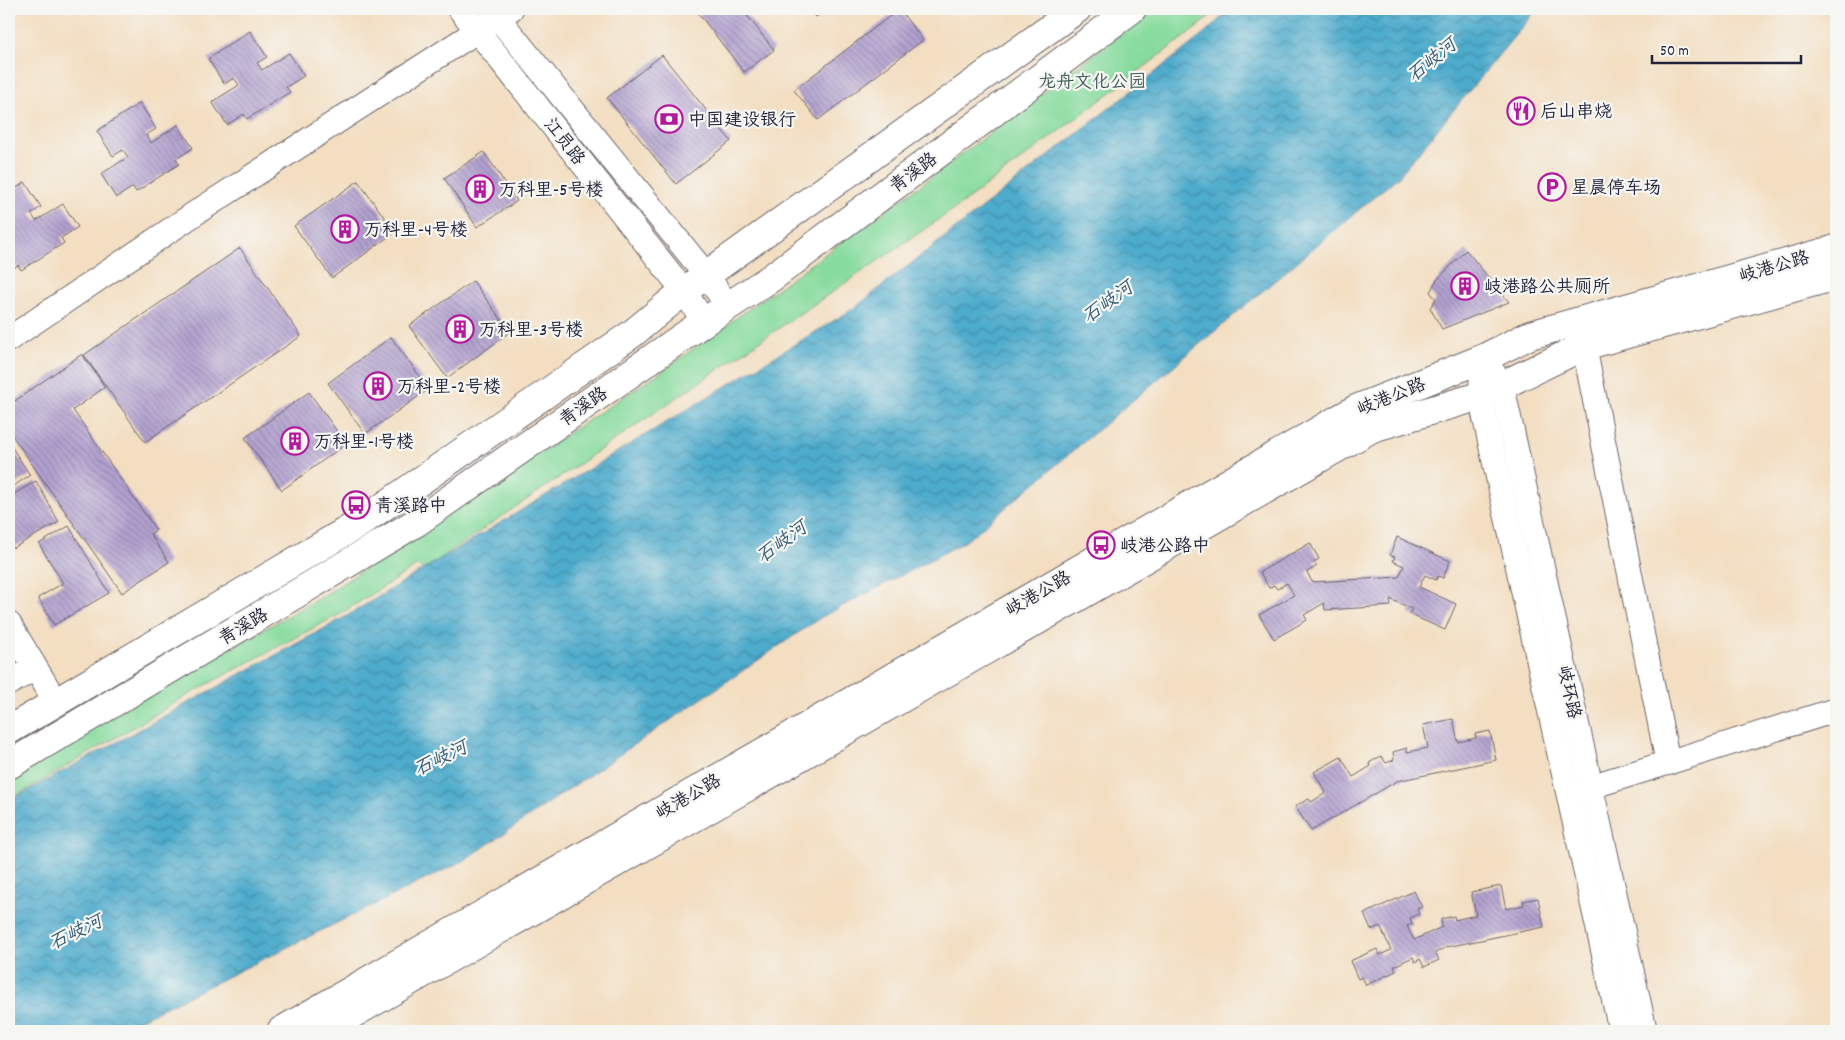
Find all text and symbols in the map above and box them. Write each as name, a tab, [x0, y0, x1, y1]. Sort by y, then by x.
water label: 石岐河	[1403, 31, 1466, 90]
scale bar	[1652, 32, 1801, 64]
text: 50 m	[1660, 41, 1689, 63]
park label: 龙舟文化公园	[1038, 71, 1146, 96]
restaurant icon: 后山串烧	[1506, 96, 1536, 126]
place label: 后山串烧	[1540, 101, 1612, 126]
bank icon: 中国建设银行	[654, 104, 684, 134]
place label: 中国建设银行	[688, 109, 796, 134]
street label: 江员路	[537, 114, 590, 172]
street label: 青溪路	[885, 148, 944, 200]
parking icon: 星晨停车场	[1537, 172, 1567, 202]
building icon: 万科里-5号楼	[465, 174, 495, 204]
place label: 星晨停车场	[1571, 177, 1661, 202]
place label: 万科里-5号楼	[499, 179, 604, 204]
building icon: 万科里-4号楼	[330, 214, 360, 244]
place label: 万科里-4号楼	[364, 219, 468, 244]
street label: 岐港公路	[1737, 246, 1813, 290]
building icon: 岐港路公共厕所	[1450, 271, 1480, 301]
water label: 石岐河	[1078, 274, 1142, 332]
place label: 岐港路公共厕所	[1484, 276, 1610, 301]
building icon: 万科里-3号楼	[445, 314, 475, 344]
place label: 万科里-3号楼	[479, 319, 583, 344]
building icon: 万科里-2号楼	[363, 371, 393, 401]
street label: 岐港公路	[1354, 373, 1430, 423]
place label: 万科里-2号楼	[397, 376, 501, 401]
street label: 青溪路	[555, 382, 614, 434]
building icon: 万科里-1号楼	[280, 426, 310, 456]
place label: 万科里-1号楼	[314, 431, 414, 456]
bus stop icon: 青溪路中	[341, 490, 371, 520]
place label: 青溪路中	[375, 495, 447, 520]
water label: 石岐河	[752, 514, 816, 572]
bus stop icon: 岐港公路中	[1086, 530, 1116, 560]
place label: 岐港公路中	[1120, 535, 1210, 560]
street label: 岐港公路	[1002, 566, 1077, 624]
street label: 青溪路	[215, 604, 274, 653]
street label: 岐环路	[1550, 664, 1585, 722]
water label: 石岐河	[410, 734, 476, 785]
street label: 岐港公路	[652, 769, 727, 827]
water label: 石岐河	[45, 908, 111, 959]

